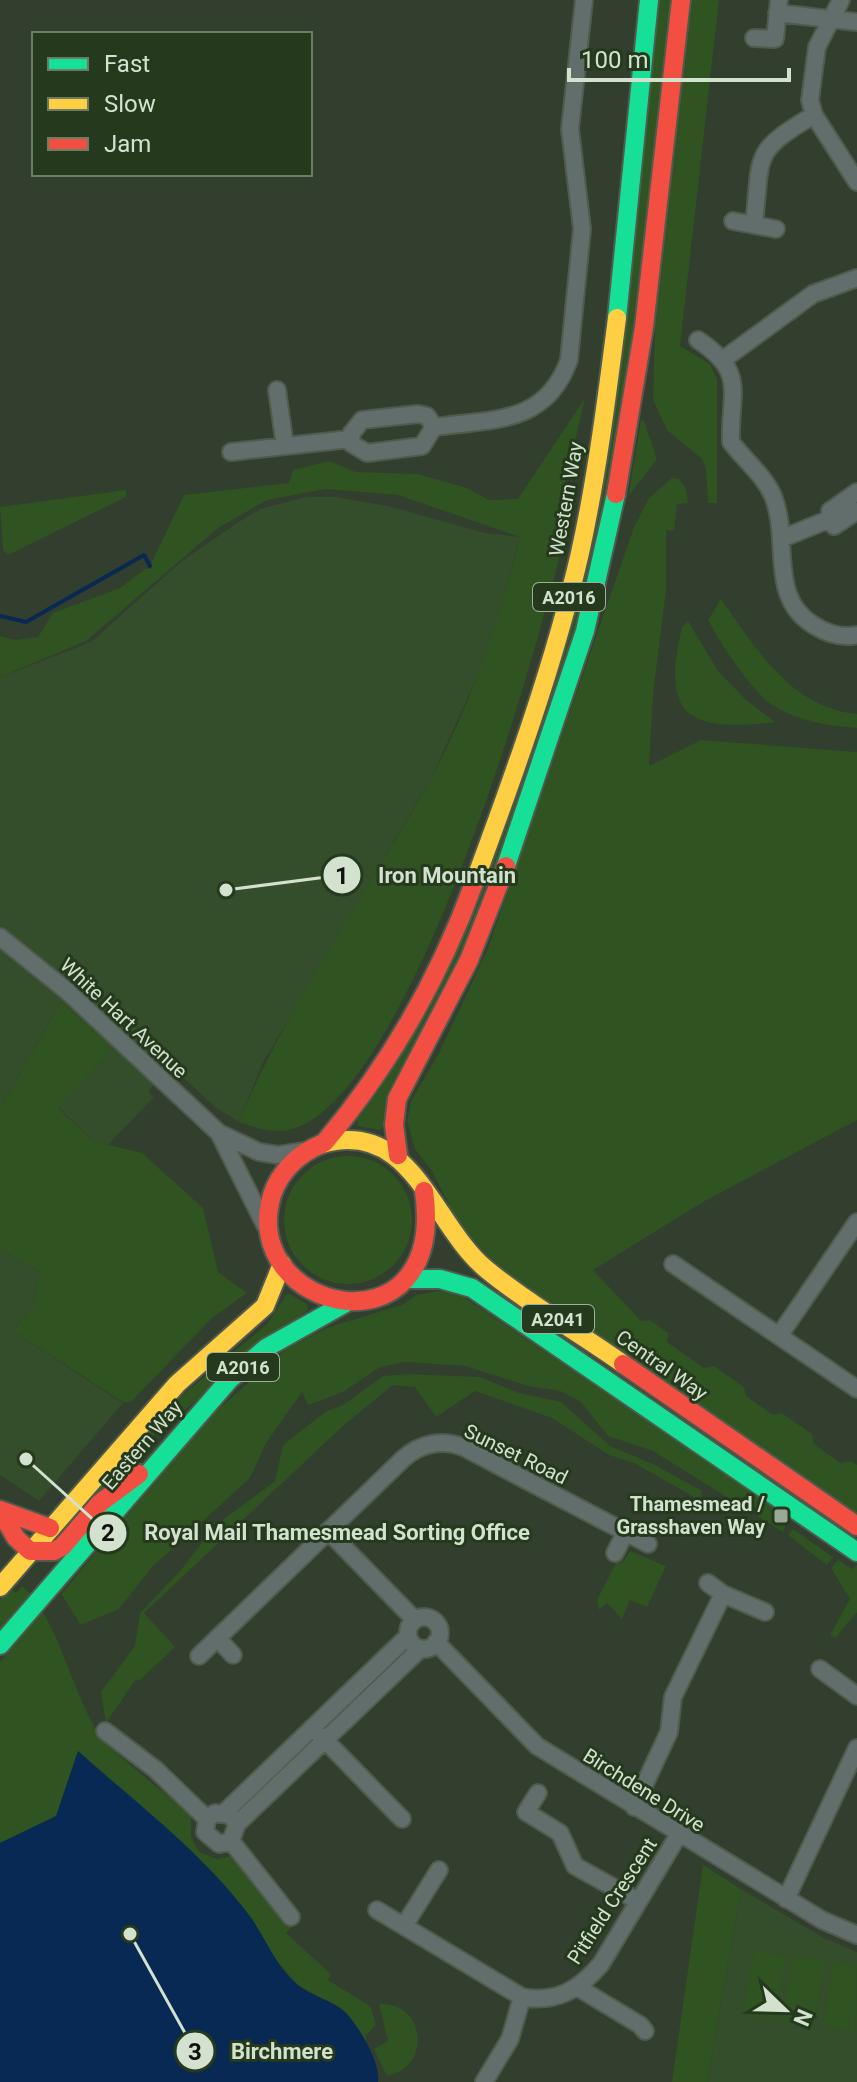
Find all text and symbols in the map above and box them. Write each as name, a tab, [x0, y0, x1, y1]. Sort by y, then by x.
legend	[32, 32, 312, 176]
scale bar	[569, 32, 789, 82]
text: 100 m	[581, 46, 648, 74]
text: Fast	[104, 50, 150, 78]
text: Slow	[104, 90, 156, 118]
text: Jam	[104, 130, 151, 158]
street label: Western Way	[544, 439, 588, 558]
road number: A2016	[533, 583, 605, 611]
callout: Iron Mountain	[322, 852, 532, 898]
text: 1	[335, 862, 349, 890]
text: Iron Mountain	[378, 863, 516, 888]
street label: White Hart Avenue	[55, 953, 193, 1083]
road number: A2041	[522, 1305, 594, 1333]
street label: Central Way	[612, 1325, 713, 1406]
road number: A2016	[207, 1353, 279, 1381]
street label: Eastern Way	[97, 1395, 188, 1494]
street label: Sunset Road	[460, 1419, 572, 1489]
place label: Thamesmead / Grasshaven Way	[617, 1492, 766, 1539]
marker: Thamesmead / Grasshaven Way	[772, 1507, 790, 1525]
callout: Royal Mail Thamesmead Sorting Office	[88, 1510, 546, 1556]
text: 2	[101, 1519, 115, 1547]
text: Royal Mail Thamesmead Sorting Office	[144, 1520, 530, 1545]
street label: Birchdene Drive	[579, 1743, 709, 1837]
street label: Pitfield Crescent	[562, 1833, 662, 1969]
north arrow	[745, 1970, 825, 2050]
text: N	[788, 2006, 817, 2030]
callout: Birchmere	[175, 2028, 349, 2074]
text: 3	[188, 2038, 202, 2066]
text: Birchmere	[231, 2039, 333, 2064]

